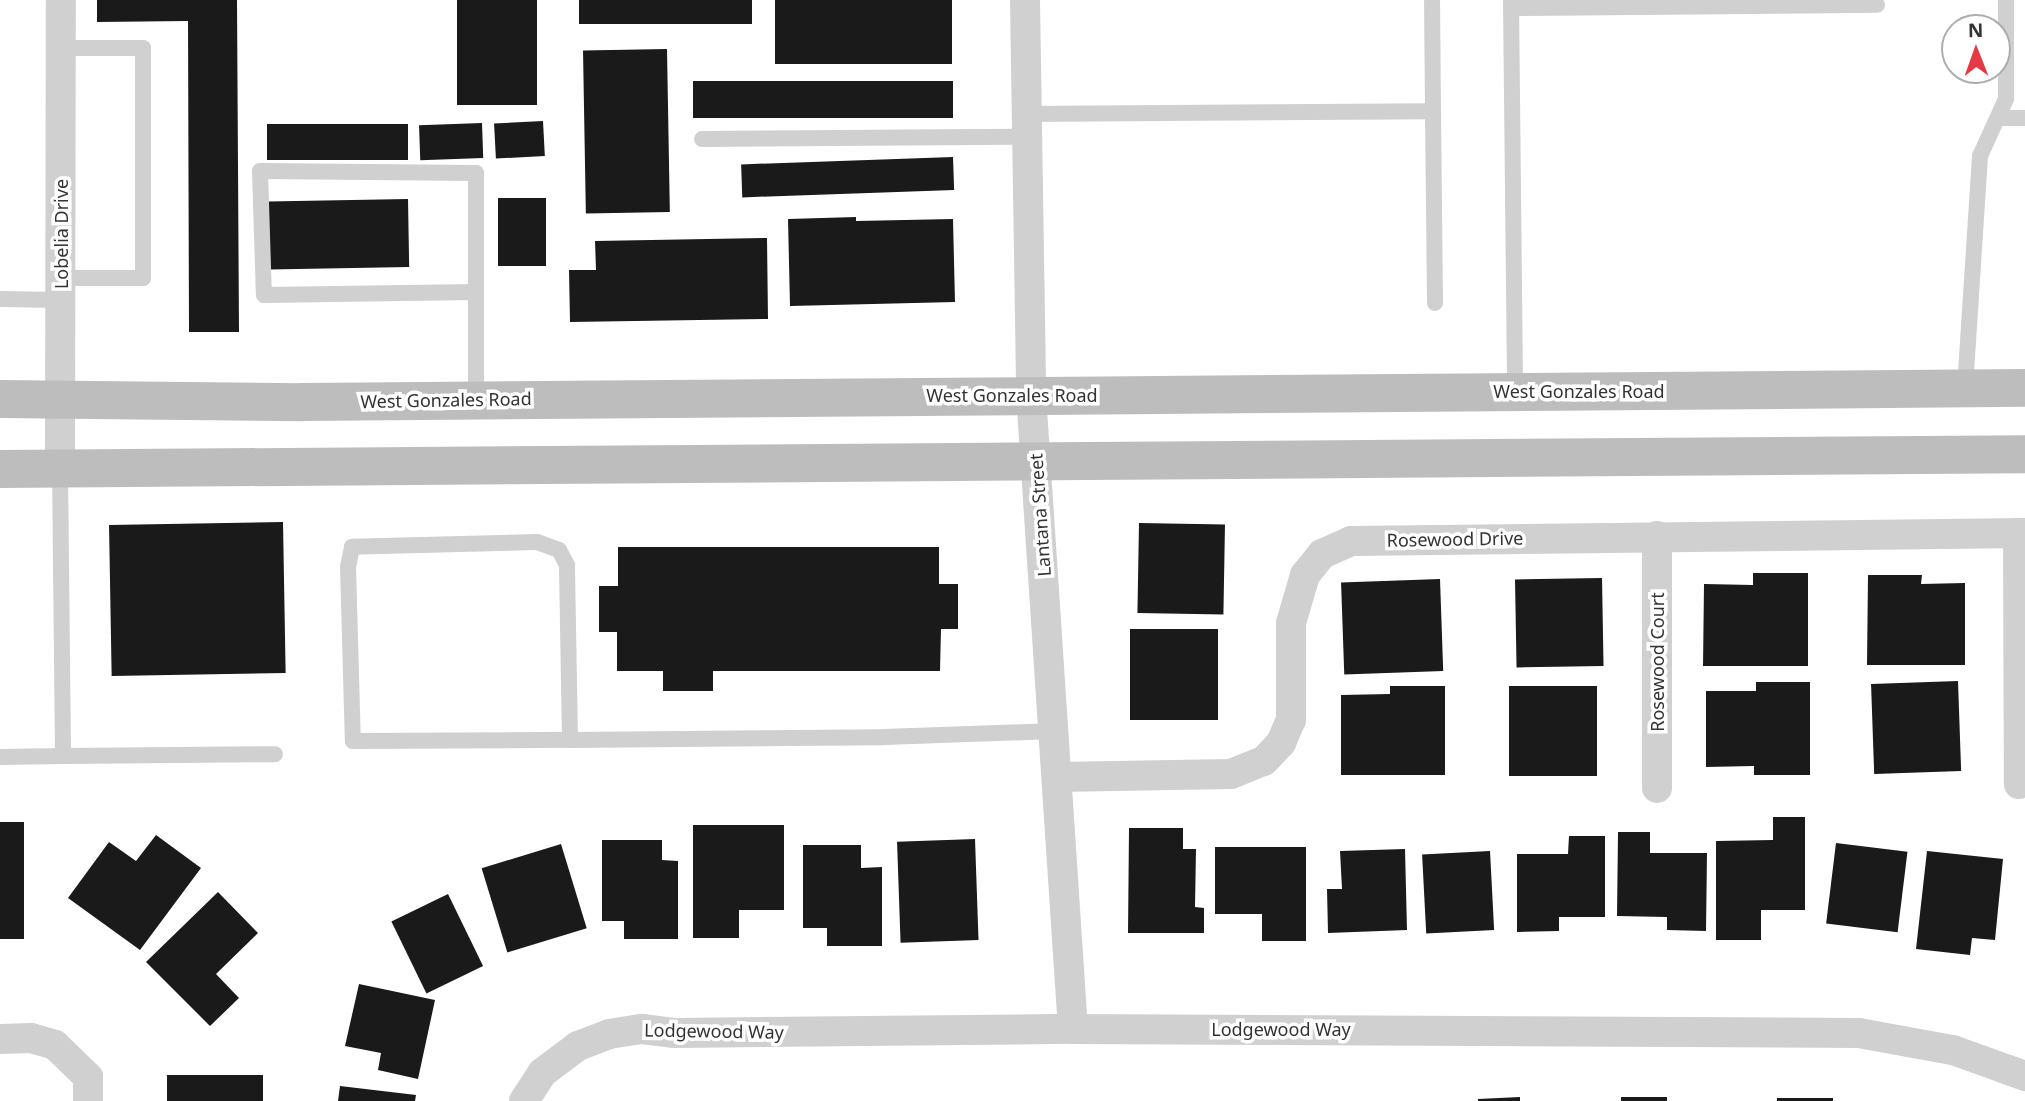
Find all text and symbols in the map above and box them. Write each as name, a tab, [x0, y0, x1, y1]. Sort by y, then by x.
north arrow	[1941, 14, 2011, 84]
text: N	[1968, 17, 1984, 43]
street label: Lobelia Drive	[50, 179, 72, 289]
street label: West Gonzales Road	[1493, 380, 1665, 402]
street label: West Gonzales Road	[926, 384, 1098, 406]
street label: West Gonzales Road	[360, 388, 532, 412]
street label: Lantana Street	[1025, 453, 1055, 577]
street label: Rosewood Drive	[1386, 527, 1524, 551]
street label: Rosewood Court	[1646, 592, 1668, 732]
street label: Lodgewood Way	[1211, 1018, 1351, 1040]
street label: Lodgewood Way	[644, 1019, 784, 1043]

